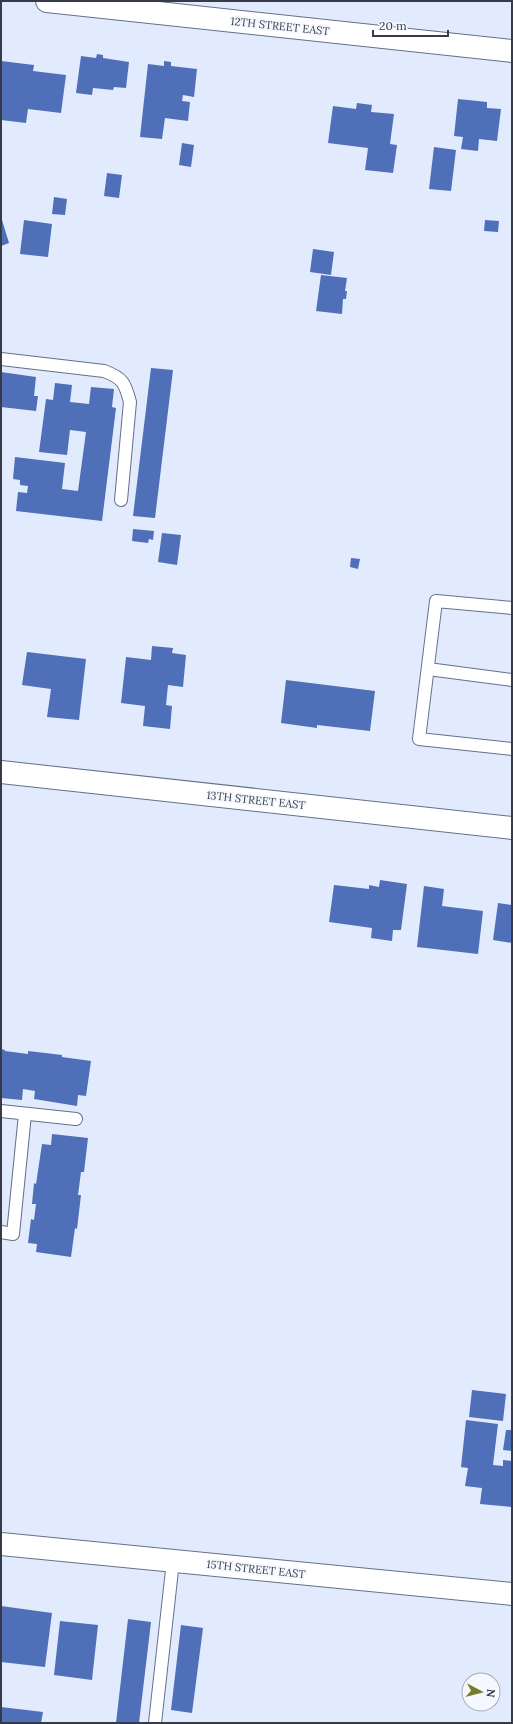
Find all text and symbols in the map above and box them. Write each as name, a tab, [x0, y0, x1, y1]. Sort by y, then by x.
scale bar	[373, 12, 448, 38]
street label: 12TH STREET EAST	[230, 14, 330, 38]
text: 20 m	[379, 18, 407, 33]
street label: 13TH STREET EAST	[206, 788, 306, 812]
street label: 15TH STREET EAST	[206, 1557, 306, 1581]
north arrow	[461, 1672, 501, 1712]
text: N	[483, 1688, 498, 1699]

